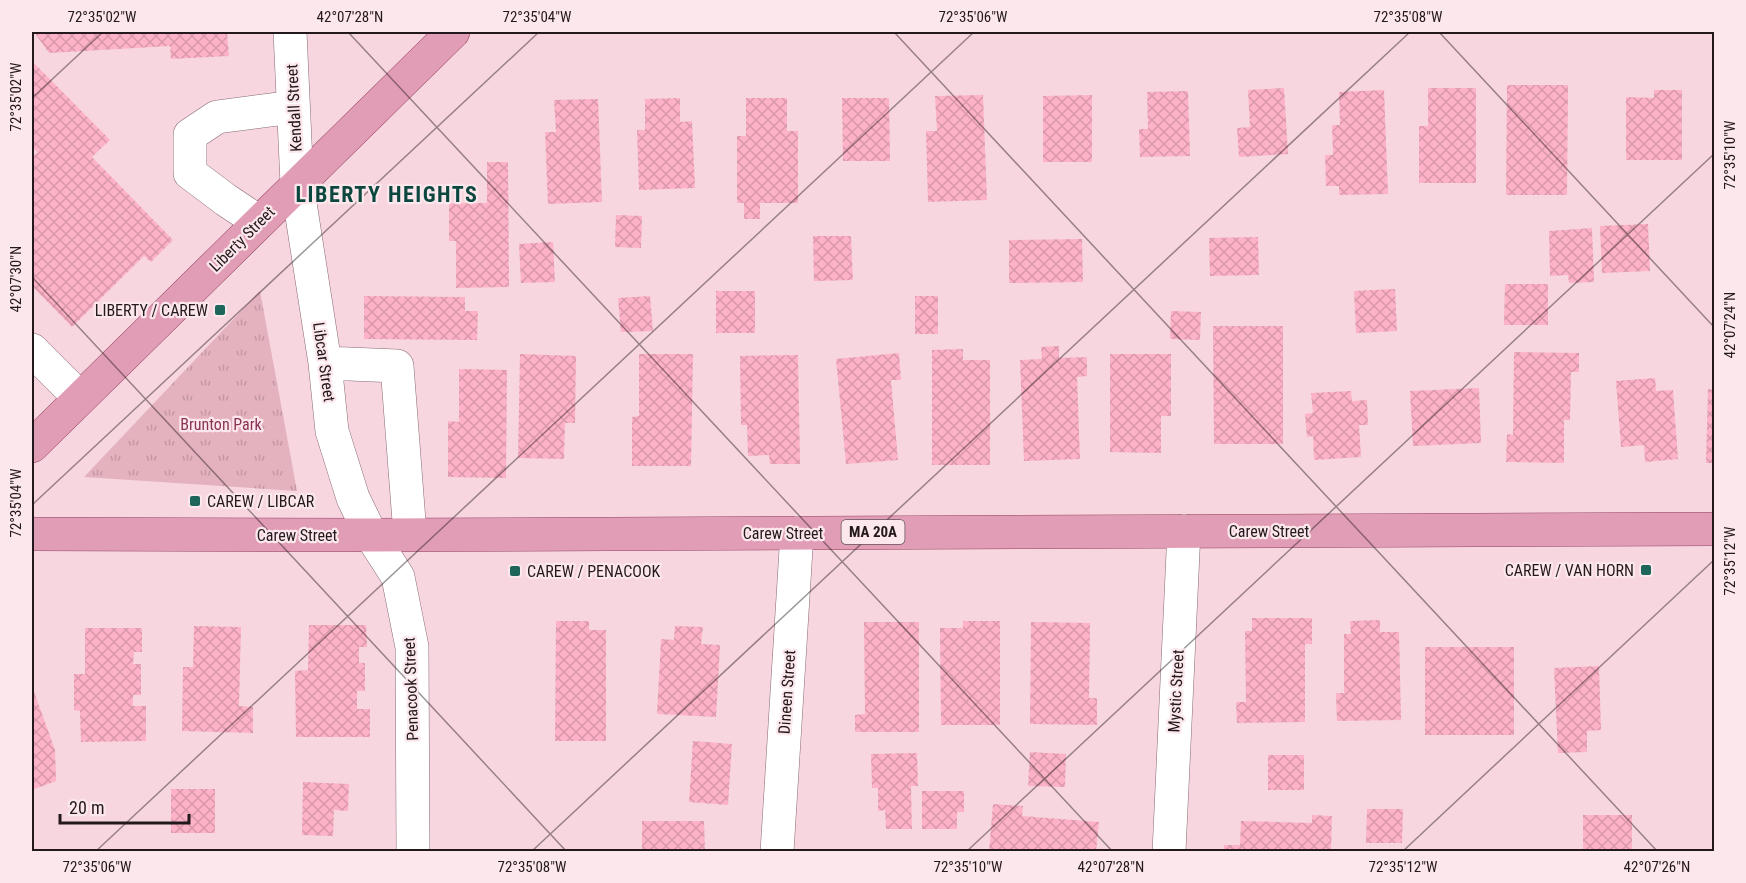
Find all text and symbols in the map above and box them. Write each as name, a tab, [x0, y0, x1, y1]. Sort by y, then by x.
text: 72°35'02"W	[68, 8, 137, 26]
text: 42°07'28"N	[317, 8, 383, 26]
text: 72°35'04"W	[503, 8, 572, 26]
text: 72°35'06"W	[939, 8, 1008, 26]
text: 72°35'08"W	[1374, 8, 1443, 26]
text: 72°35'02"W	[7, 62, 25, 131]
street label: Kendall Street	[282, 63, 306, 152]
text: 72°35'10"W	[1721, 120, 1739, 189]
district label: LIBERTY HEIGHTS	[296, 182, 478, 207]
street label: Liberty Street	[205, 202, 279, 276]
text: 42°07'30"N	[7, 246, 25, 312]
text: 42°07'24"N	[1721, 292, 1739, 358]
place label: LIBERTY / CAREW	[95, 301, 208, 320]
marker: LIBERTY / CAREW	[213, 303, 227, 317]
street label: Libcar Street	[309, 321, 339, 403]
park label: Brunton Park	[180, 415, 263, 434]
text: 72°35'04"W	[7, 468, 25, 537]
place label: CAREW / LIBCAR	[207, 492, 315, 511]
marker: CAREW / LIBCAR	[188, 494, 202, 508]
road number: MA 20A	[842, 520, 904, 544]
street label: Carew Street	[1229, 522, 1310, 541]
street label: Carew Street	[743, 524, 824, 543]
street label: Carew Street	[257, 526, 338, 545]
text: 72°35'12"W	[1721, 526, 1739, 595]
place label: CAREW / VAN HORN	[1505, 561, 1634, 580]
place label: CAREW / PENACOOK	[527, 562, 661, 581]
marker: CAREW / VAN HORN	[1639, 563, 1653, 577]
marker: CAREW / PENACOOK	[508, 564, 522, 578]
street label: Penacook Street	[400, 637, 422, 741]
street label: Dineen Street	[775, 649, 799, 735]
street label: Mystic Street	[1164, 649, 1188, 733]
scale bar	[60, 787, 189, 825]
text: 20 m	[69, 797, 104, 818]
text: 72°35'06"W	[63, 858, 132, 876]
text: 72°35'08"W	[498, 858, 567, 876]
text: 72°35'10"W	[934, 858, 1003, 876]
text: 42°07'28"N	[1078, 858, 1144, 876]
text: 72°35'12"W	[1369, 858, 1438, 876]
text: 42°07'26"N	[1624, 858, 1690, 876]

